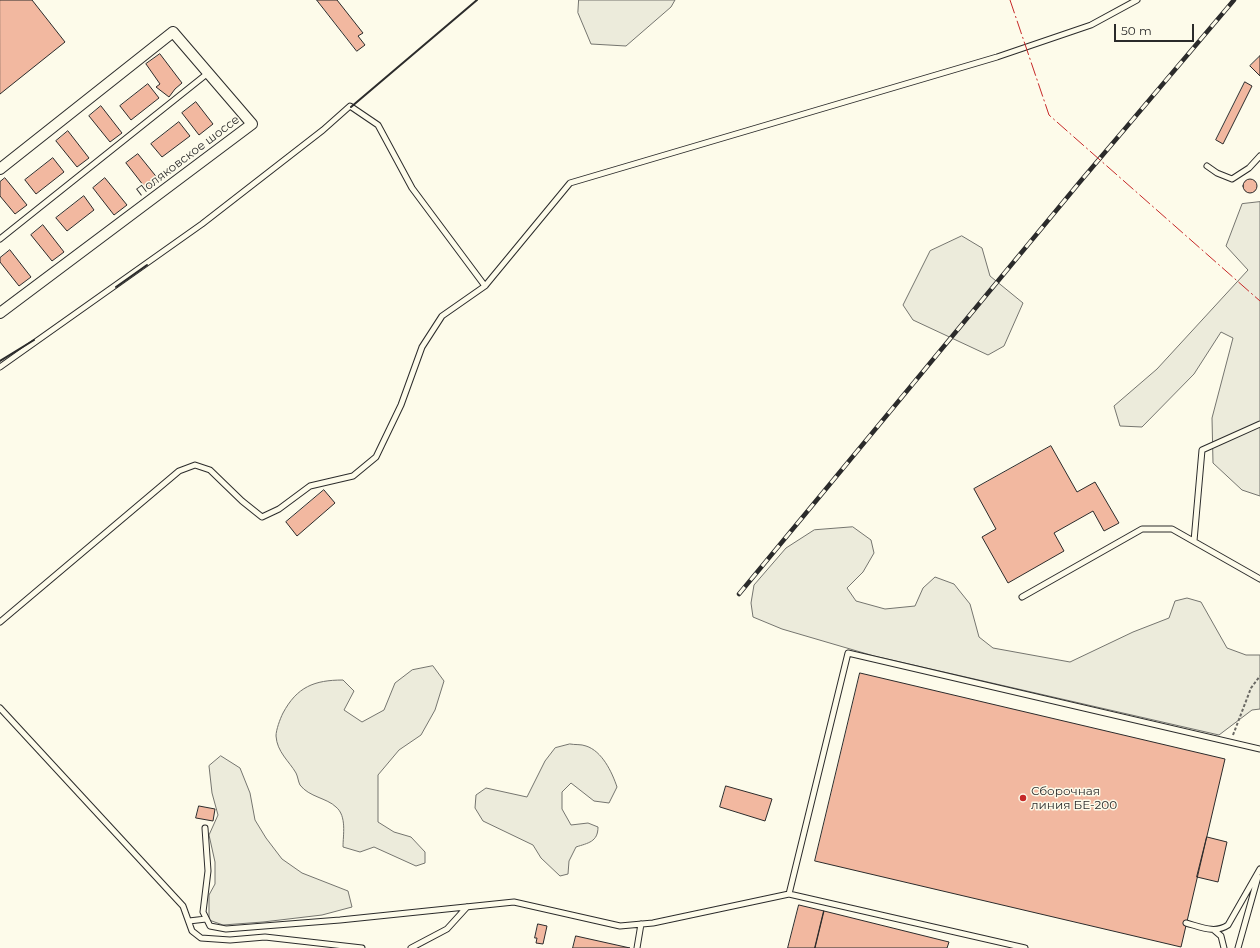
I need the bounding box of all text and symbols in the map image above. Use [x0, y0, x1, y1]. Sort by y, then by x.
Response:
scale bar [1116, 16, 1196, 42]
text: 50 m [1121, 23, 1152, 38]
street label: Поляковское шоссе [134, 113, 242, 199]
place label: Сборочная линия БЕ-200 [1031, 784, 1117, 812]
marker: Сборочная линия БЕ-200 [1018, 793, 1028, 803]

